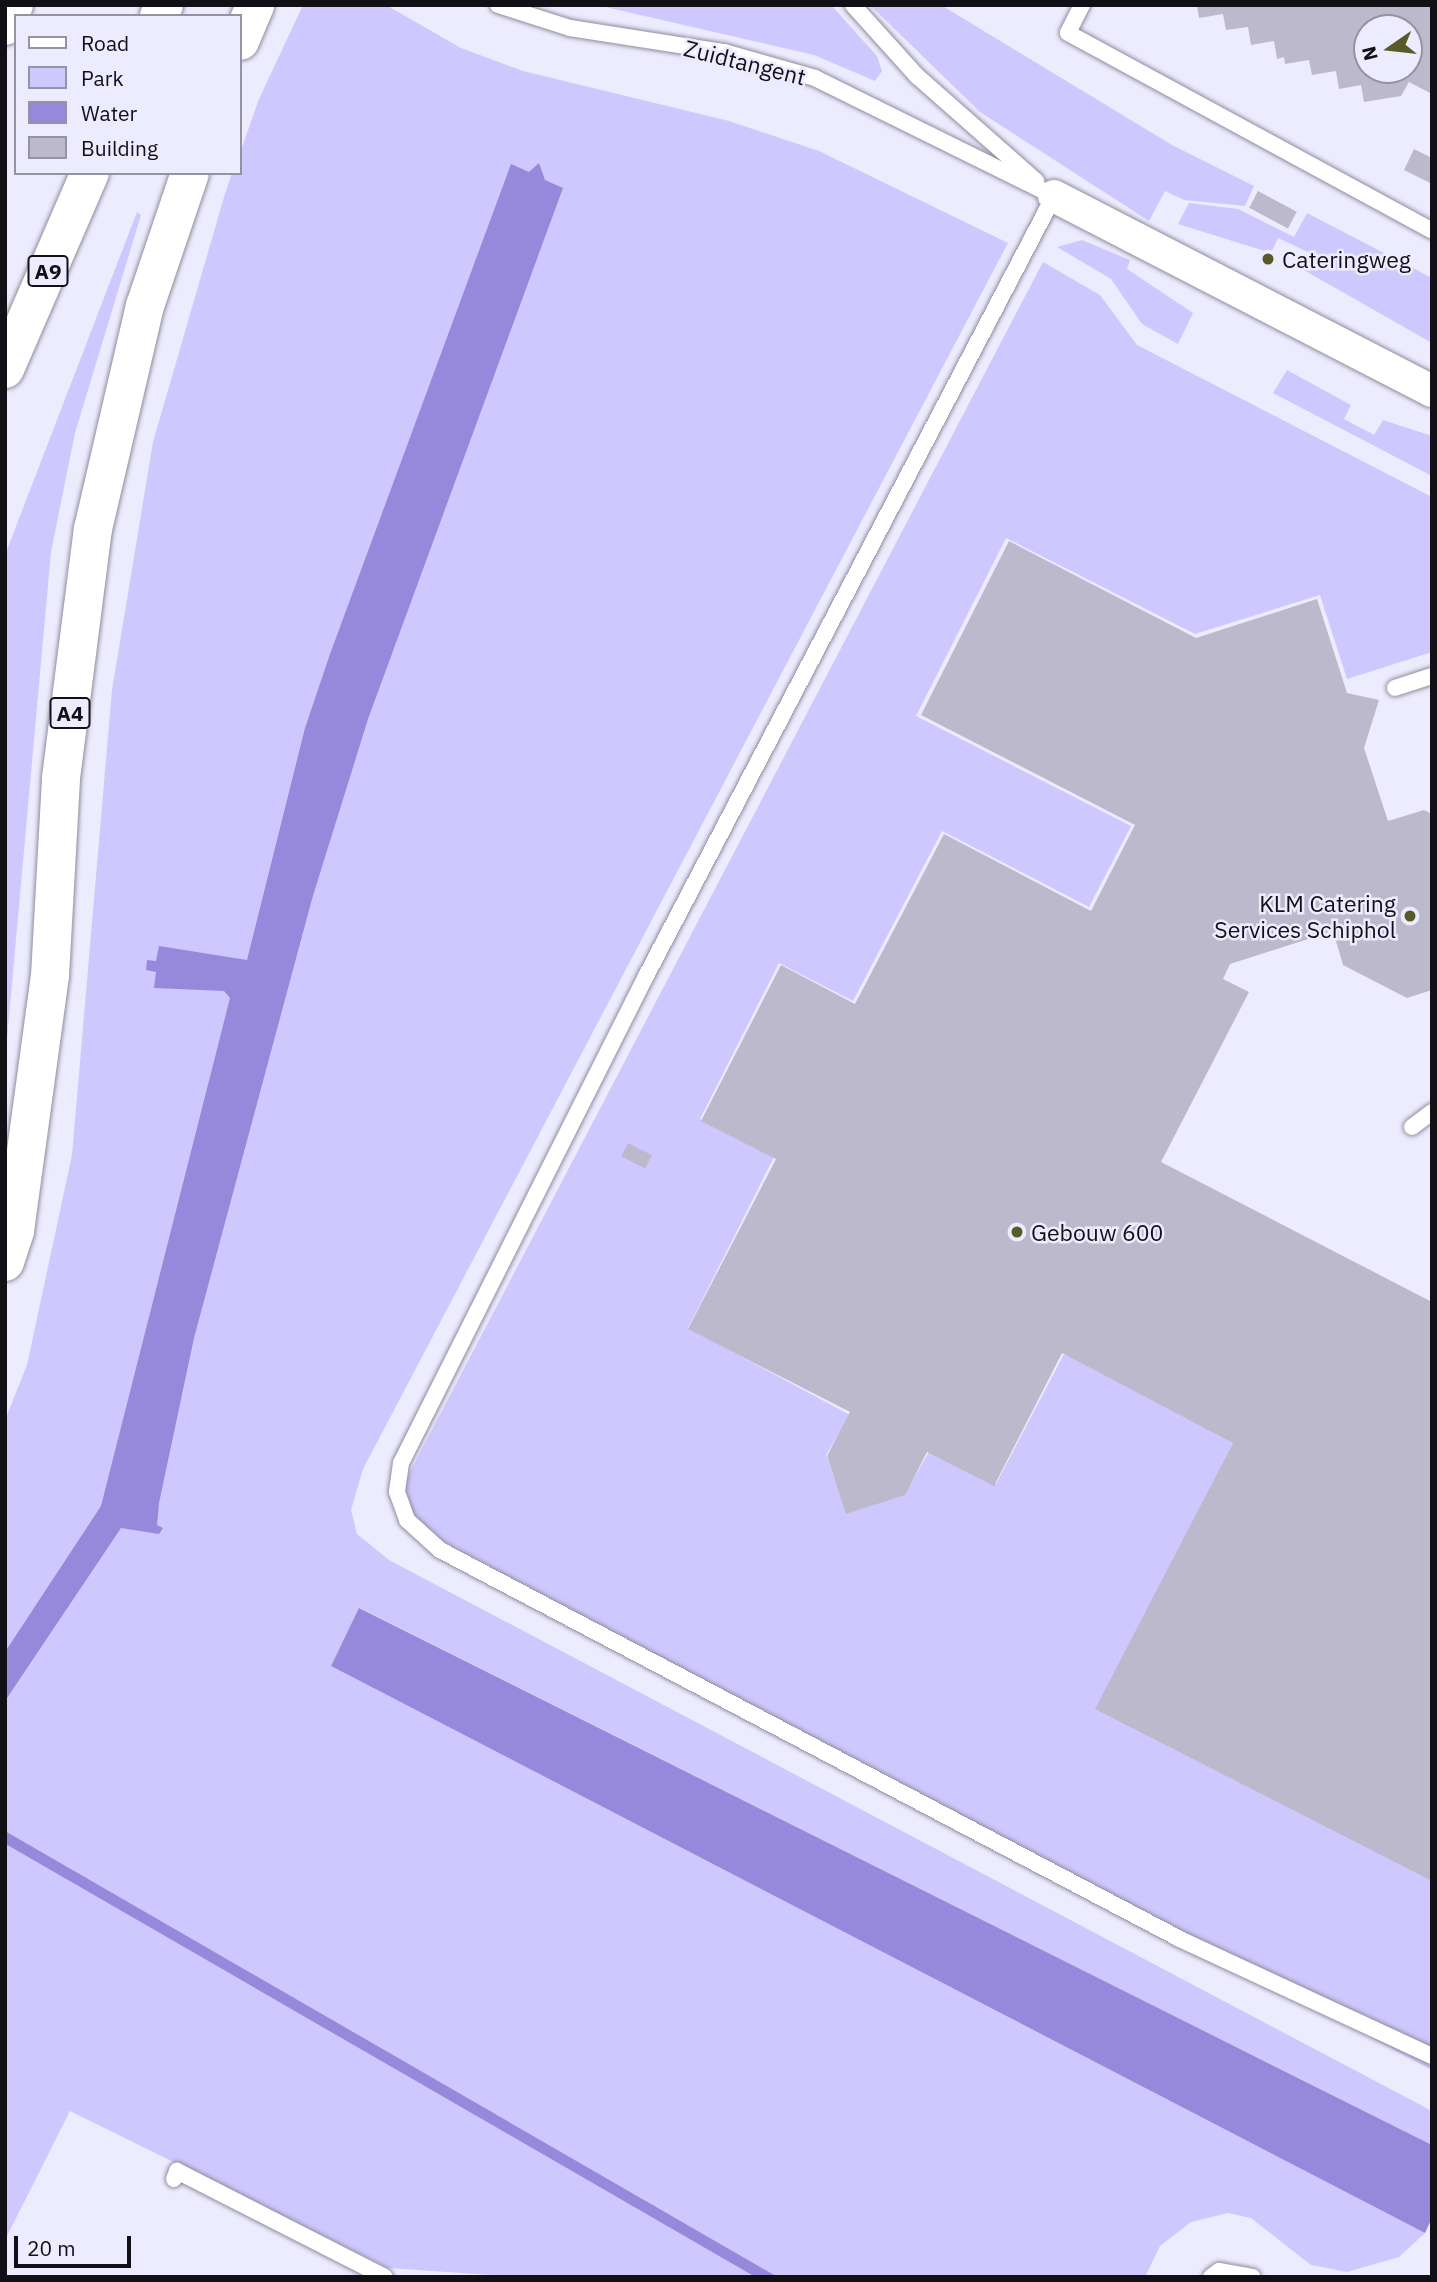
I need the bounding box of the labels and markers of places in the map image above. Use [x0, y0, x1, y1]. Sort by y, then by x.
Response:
place label: Cateringweg [1282, 245, 1411, 273]
marker: Cateringweg [1260, 251, 1276, 267]
place label: KLM Catering Services Schiphol [1214, 889, 1396, 943]
marker: KLM Catering Services Schiphol [1402, 908, 1418, 924]
place label: Gebouw 600 [1031, 1218, 1163, 1246]
marker: Gebouw 600 [1009, 1224, 1025, 1240]

